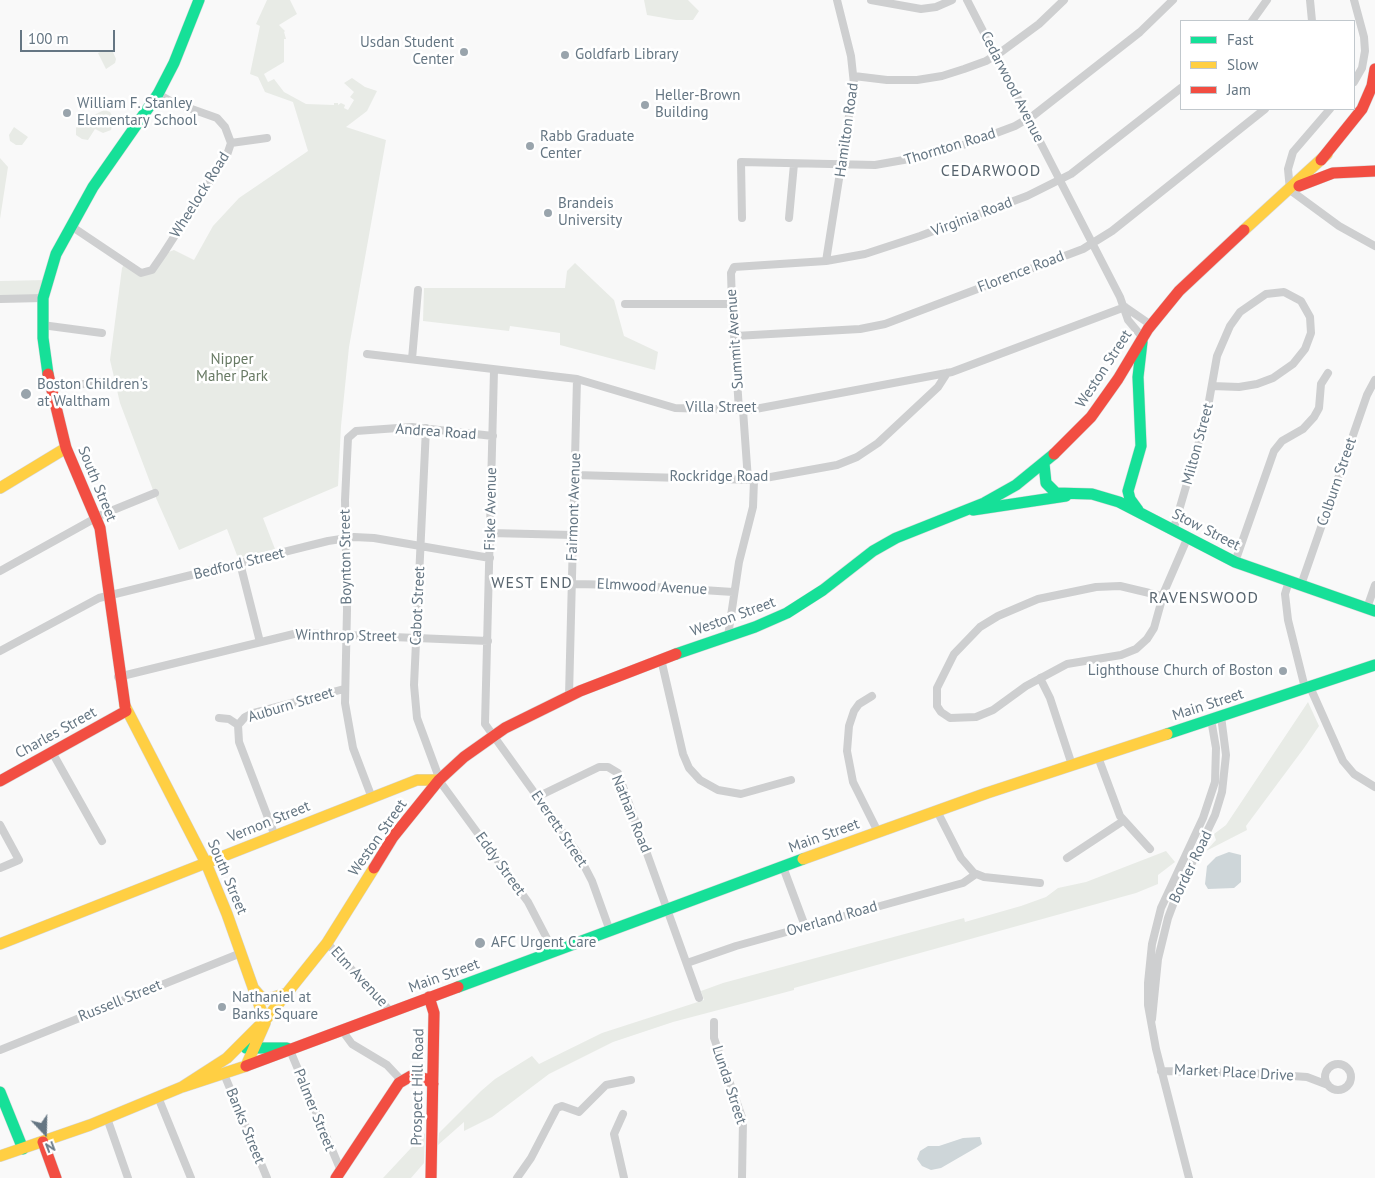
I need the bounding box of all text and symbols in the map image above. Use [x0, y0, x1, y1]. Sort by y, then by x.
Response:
scale bar [22, 20, 118, 52]
legend [1180, 20, 1355, 110]
text: 100 m [28, 29, 69, 48]
street label: Cedarwood Avenue [976, 29, 1048, 145]
text: Fast [1227, 30, 1254, 49]
place label: Usdan Student Center [360, 34, 454, 69]
marker: Usdan Student Center [458, 46, 470, 58]
place label: Goldfarb Library [575, 46, 679, 64]
marker: Goldfarb Library [559, 49, 571, 61]
text: Slow [1227, 55, 1258, 74]
text: Jam [1227, 80, 1251, 99]
street label: Hamilton Road [831, 82, 863, 178]
place label: Heller-Brown Building [655, 87, 741, 122]
place label: William F. Stanley Elementary School [77, 95, 197, 130]
marker: Heller-Brown Building [639, 99, 651, 111]
marker: William F. Stanley Elementary School [61, 107, 73, 119]
street label: Thornton Road [902, 125, 998, 169]
place label: Rabb Graduate Center [540, 128, 634, 163]
marker: Rabb Graduate Center [524, 140, 536, 152]
street label: Wheelock Road [166, 149, 234, 241]
district label: CEDARWOOD [940, 161, 1042, 181]
street label: Virginia Road [929, 193, 1015, 241]
place label: Brandeis University [558, 195, 622, 230]
marker: Brandeis University [542, 207, 554, 219]
street label: Florence Road [975, 247, 1067, 297]
street label: Summit Avenue [723, 288, 747, 390]
street label: Weston Street [1072, 327, 1136, 411]
park label: Nipper Maher Park [196, 351, 268, 386]
place label: Boston Children's at Waltham [37, 376, 148, 411]
marker: Boston Children's at Waltham [19, 387, 33, 401]
street label: Villa Street [685, 399, 757, 417]
street label: Milton Street [1178, 401, 1218, 487]
street label: Andrea Road [395, 420, 477, 444]
street label: Colburn Street [1313, 435, 1361, 529]
street label: South Street [74, 444, 120, 524]
street label: Fairmont Avenue [563, 452, 585, 562]
street label: Fiske Avenue [481, 467, 501, 551]
street label: Rockridge Road [670, 468, 768, 486]
street label: Stow Street [1169, 505, 1243, 555]
street label: Boynton Street [336, 509, 356, 605]
street label: Bedford Street [192, 544, 286, 584]
street label: Cabot Street [407, 566, 429, 646]
district label: WEST END [490, 573, 574, 593]
street label: Elmwood Avenue [596, 575, 708, 599]
district label: RAVENSWOOD [1148, 588, 1260, 608]
street label: Weston Street [688, 593, 778, 641]
street label: Winthrop Street [295, 626, 397, 646]
place label: Lighthouse Church of Boston [1088, 662, 1273, 680]
marker: Lighthouse Church of Boston [1277, 665, 1289, 677]
street label: Auburn Street [246, 683, 336, 727]
street label: Main Street [1170, 685, 1246, 725]
street label: Charles Street [12, 703, 100, 763]
street label: Nathan Road [607, 773, 655, 855]
street label: Everett Street [527, 788, 591, 870]
street label: Weston Street [345, 796, 411, 880]
street label: Vernon Street [225, 797, 313, 847]
street label: Main Street [786, 815, 862, 857]
street label: Border Road [1166, 828, 1216, 906]
street label: Eddy Street [471, 829, 529, 899]
street label: South Street [203, 837, 251, 917]
street label: Overland Road [785, 897, 879, 941]
place label: AFC Urgent Care [491, 934, 596, 952]
marker: AFC Urgent Care [473, 936, 487, 950]
street label: Elm Avenue [327, 943, 391, 1011]
street label: Main Street [406, 955, 482, 997]
street label: Russell Street [76, 976, 164, 1026]
place label: Nathaniel at Banks Square [232, 989, 318, 1024]
marker: Nathaniel at Banks Square [216, 1001, 228, 1013]
street label: Prospect Hill Road [408, 1028, 428, 1146]
street label: Lunda Street [708, 1043, 750, 1127]
street label: Market Place Drive [1174, 1061, 1294, 1085]
street label: Palmer Street [289, 1066, 339, 1154]
street label: Banks Street [222, 1085, 268, 1167]
north arrow [20, 1108, 70, 1158]
text: N [43, 1137, 58, 1157]

